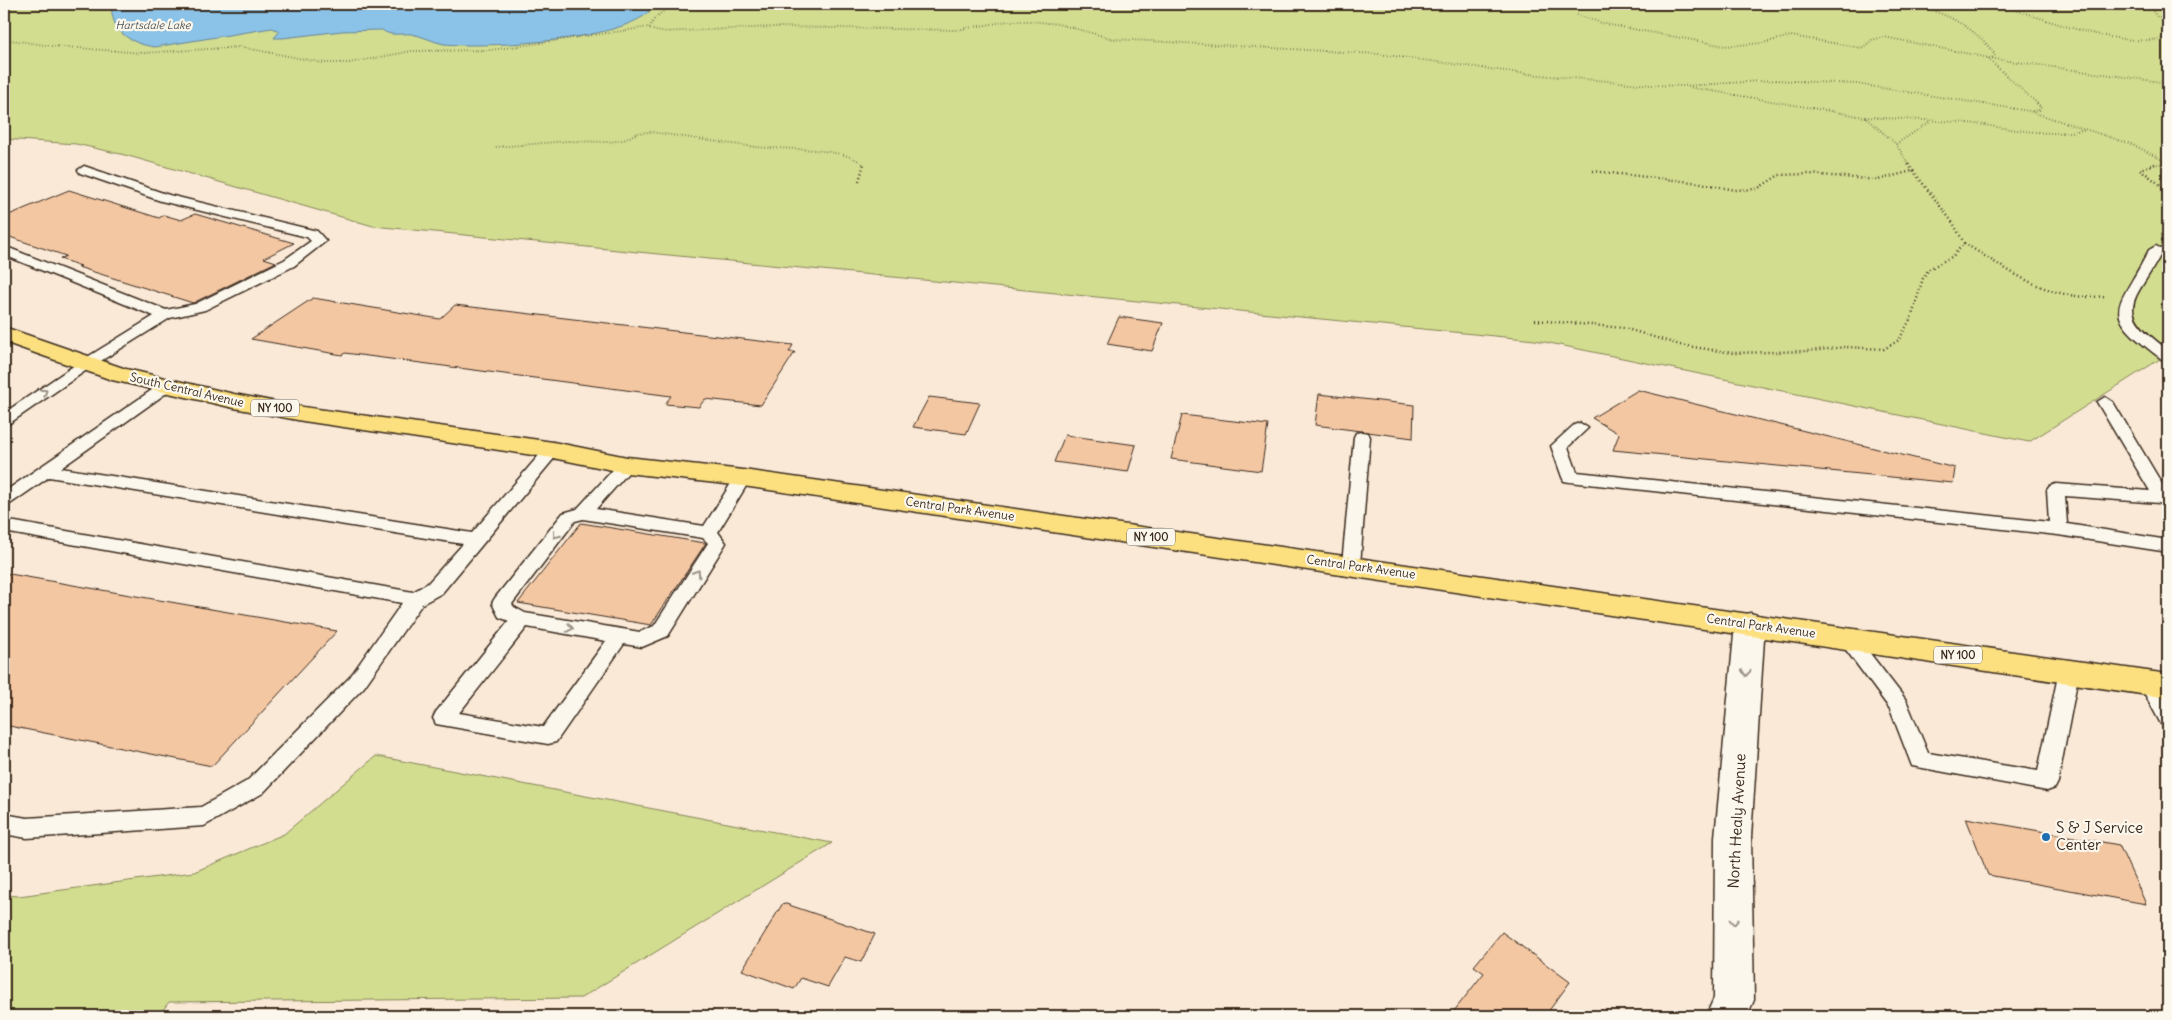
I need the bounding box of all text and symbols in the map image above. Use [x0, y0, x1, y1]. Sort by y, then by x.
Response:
water label: Hartsdale Lake [116, 18, 191, 32]
street label: South Central Avenue [129, 369, 246, 410]
one-way arrow [38, 389, 48, 398]
road number: NY 100 [251, 399, 299, 416]
street label: Central Park Avenue [905, 493, 1016, 524]
road number: NY 100 [1127, 528, 1175, 546]
one-way arrow [553, 529, 562, 538]
street label: Central Park Avenue [1306, 551, 1417, 582]
one-way arrow [691, 570, 701, 579]
street label: Central Park Avenue [1706, 610, 1817, 641]
one-way arrow [565, 622, 574, 633]
road number: NY 100 [1934, 646, 1982, 664]
one-way arrow [1741, 669, 1752, 677]
street label: North Healy Avenue [1723, 753, 1750, 889]
place label: S & J Service Center [2056, 818, 2143, 854]
marker: S & J Service Center [2040, 831, 2052, 843]
one-way arrow [1728, 918, 1739, 926]

